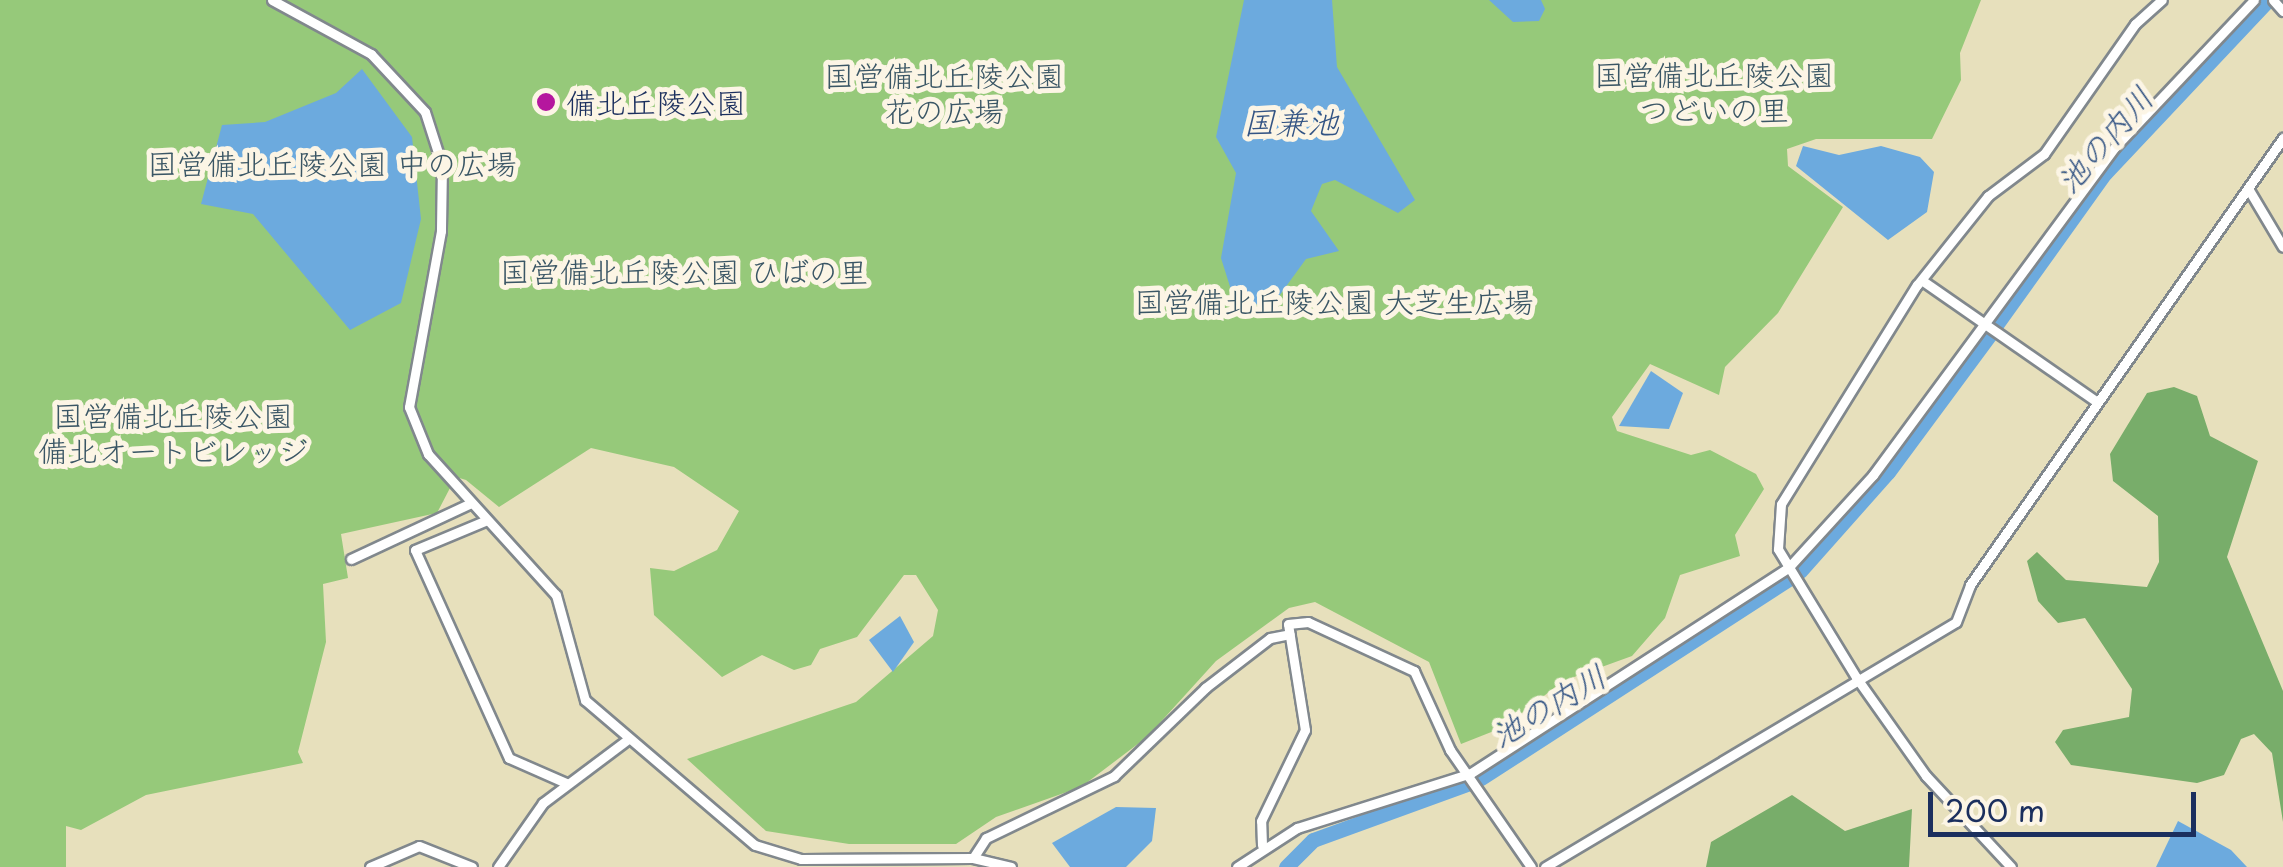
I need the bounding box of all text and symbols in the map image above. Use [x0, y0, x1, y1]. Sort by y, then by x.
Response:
park label: 国営備北丘陵公園 つどいの里 [1594, 56, 1834, 126]
park label: 国営備北丘陵公園 花の広場 [824, 57, 1064, 128]
water label: 池の内川 [2048, 78, 2160, 200]
place label: 備北丘陵公園 [566, 84, 746, 120]
marker: 備北丘陵公園 [535, 91, 557, 113]
water label: 国兼池 [1243, 102, 1339, 140]
park label: 国営備北丘陵公園 中の広場 [147, 145, 517, 181]
park label: 国営備北丘陵公園 ひばの里 [499, 253, 869, 289]
park label: 国営備北丘陵公園 大芝生広場 [1134, 283, 1534, 319]
park label: 国営備北丘陵公園 備北オートビレッジ [38, 397, 308, 468]
water label: 池の内川 [1483, 656, 1613, 754]
scale bar [1933, 772, 2200, 834]
text: 200 m [1945, 787, 2045, 832]

